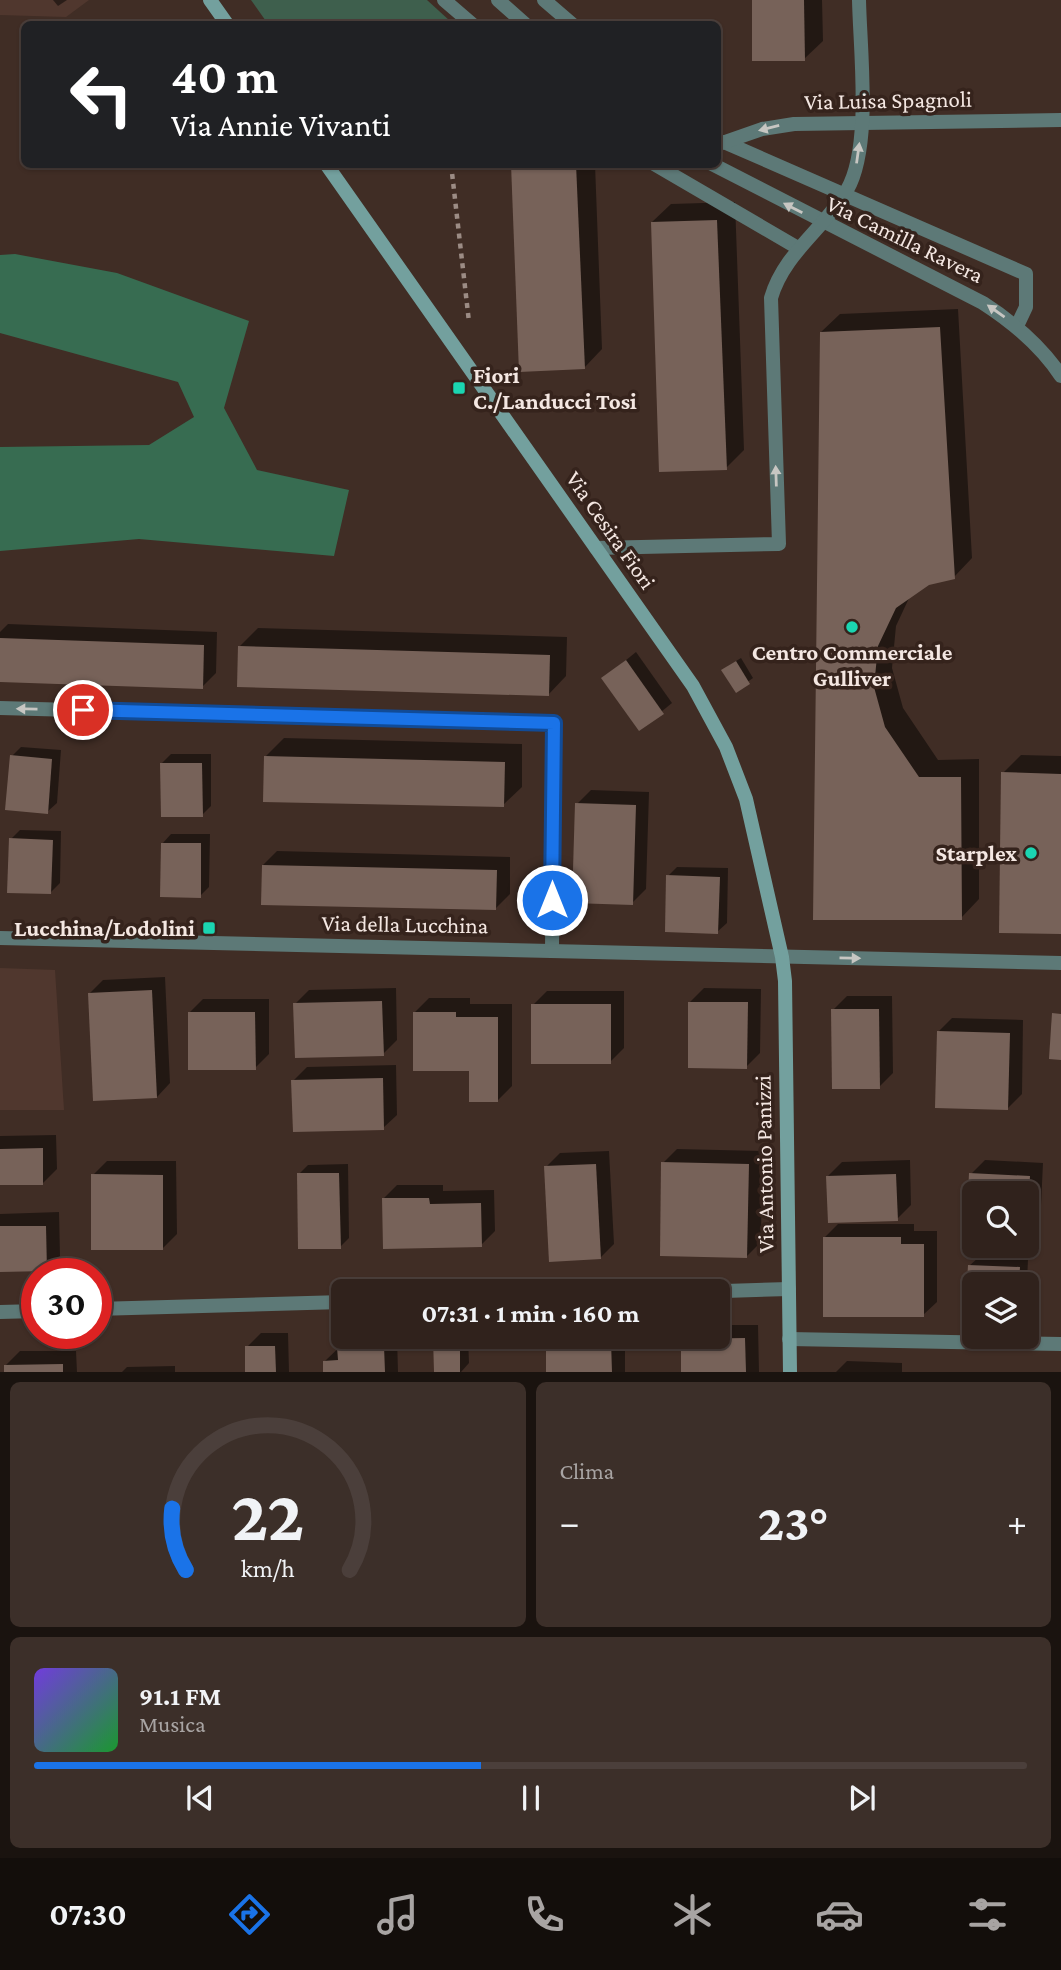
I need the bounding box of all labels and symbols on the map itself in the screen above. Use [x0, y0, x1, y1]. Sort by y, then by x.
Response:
street label: Via Luisa Spagnoli [804, 86, 972, 114]
one-way arrow [758, 123, 780, 134]
one-way arrow [853, 142, 864, 164]
street label: Via Camilla Ravera [822, 190, 988, 288]
one-way arrow [783, 203, 803, 214]
one-way arrow [987, 304, 1005, 318]
place label: Fiori C./Landucci Tosi [473, 362, 637, 414]
marker: Fiori C./Landucci Tosi [451, 380, 467, 396]
one-way arrow [770, 465, 781, 487]
street label: Via Cesira Fiori [561, 466, 661, 594]
marker: Centro Commerciale Gulliver [844, 619, 860, 635]
place label: Centro Commerciale Gulliver [752, 639, 953, 691]
pin [53, 680, 113, 740]
one-way arrow [16, 703, 38, 715]
place label: Starplex [936, 840, 1017, 866]
marker: Starplex [1023, 845, 1039, 861]
position arrow [515, 863, 589, 937]
street label: Via della Lucchina [321, 910, 489, 938]
place label: Lucchina/Lodolini [14, 915, 195, 941]
marker: Lucchina/Lodolini [201, 920, 217, 936]
one-way arrow [840, 952, 862, 963]
street label: Via Antonio Panizzi [749, 1075, 779, 1253]
speed limit sign: 30 [21, 1258, 112, 1349]

